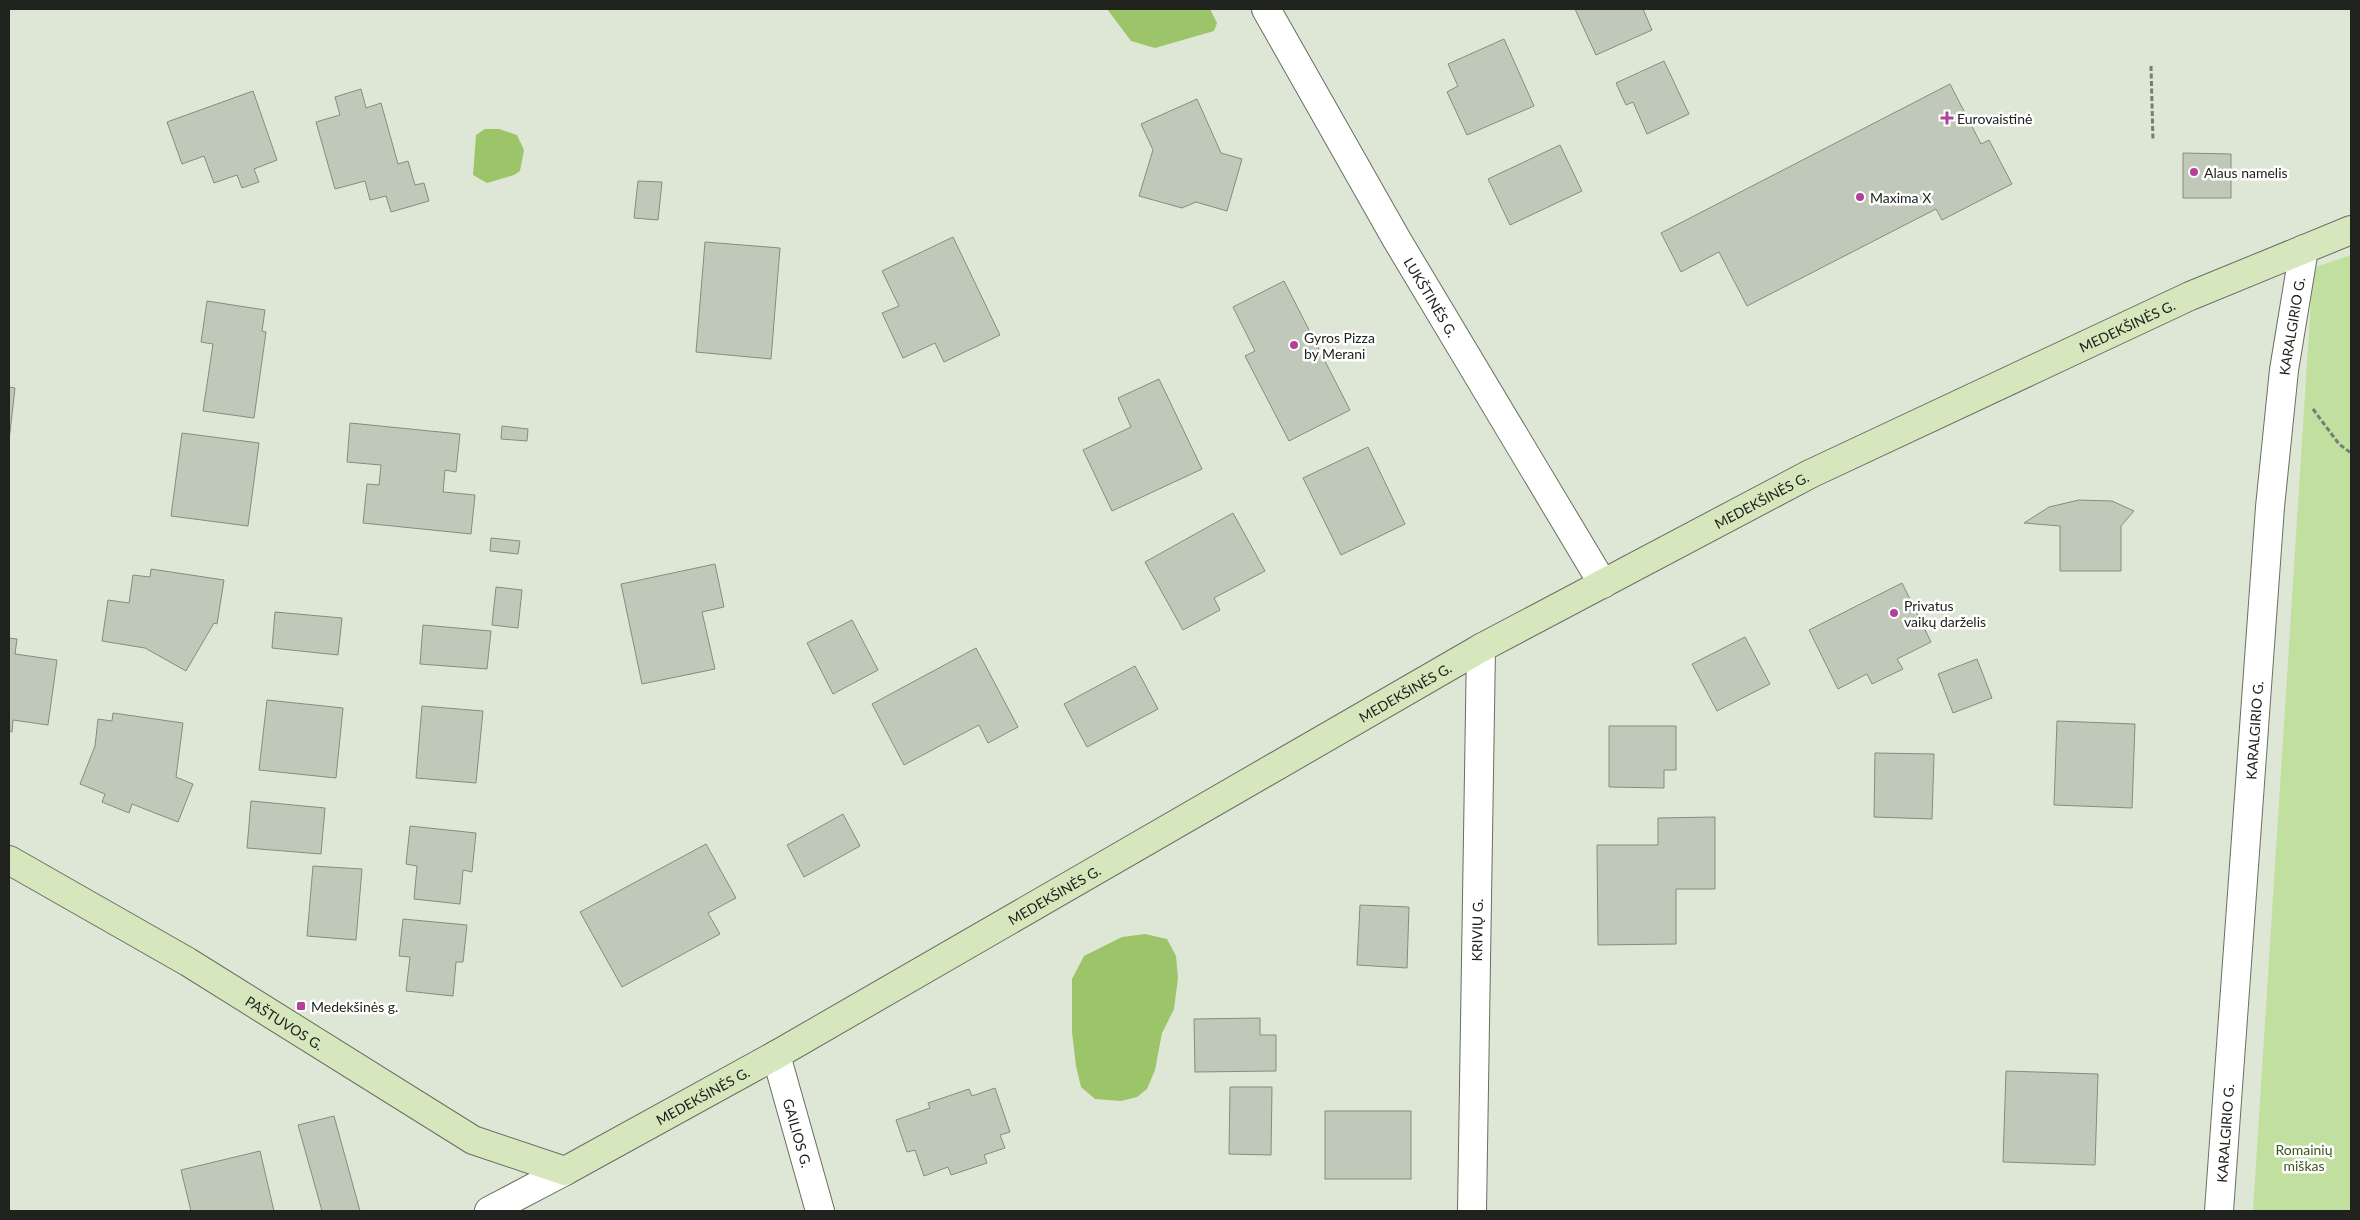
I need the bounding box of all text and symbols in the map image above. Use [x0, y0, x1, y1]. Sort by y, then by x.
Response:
place label: Eurovaistinė [1957, 110, 2032, 127]
marker: Eurovaistinė [1941, 112, 1953, 124]
place label: Alaus namelis [2204, 164, 2288, 181]
marker: Alaus namelis [2188, 166, 2200, 178]
place label: Maxima X [1870, 189, 1931, 206]
marker: Maxima X [1854, 191, 1866, 203]
street label: LUKŠTINĖS G. [1401, 254, 1461, 340]
street label: KARALGIRIO G. [2275, 276, 2308, 376]
street label: MEDEKŠINĖS G. [2076, 296, 2178, 355]
place label: Gyros Pizza by Merani [1304, 329, 1375, 362]
marker: Gyros Pizza by Merani [1288, 339, 1300, 351]
street label: MEDEKŠINĖS G. [1711, 468, 1811, 532]
place label: Privatus vaikų darželis [1904, 597, 1986, 630]
marker: Privatus vaikų darželis [1888, 607, 1900, 619]
street label: MEDEKŠINĖS G. [1355, 659, 1454, 725]
street label: KARALGIRIO G. [2242, 680, 2266, 780]
street label: MEDEKŠINĖS G. [1005, 861, 1103, 928]
street label: KRIVIŲ G. [1467, 898, 1485, 962]
street label: PAŠTUVOS G. [243, 992, 327, 1053]
place label: Medekšinės g. [311, 998, 398, 1015]
marker: Medekšinės g. [295, 1000, 307, 1012]
street label: MEDEKŠINĖS G. [653, 1063, 752, 1128]
street label: KARALGIRIO G. [2213, 1083, 2237, 1183]
street label: GAILIOS G. [780, 1097, 816, 1169]
park label: Romainių miškas [2275, 1141, 2333, 1174]

